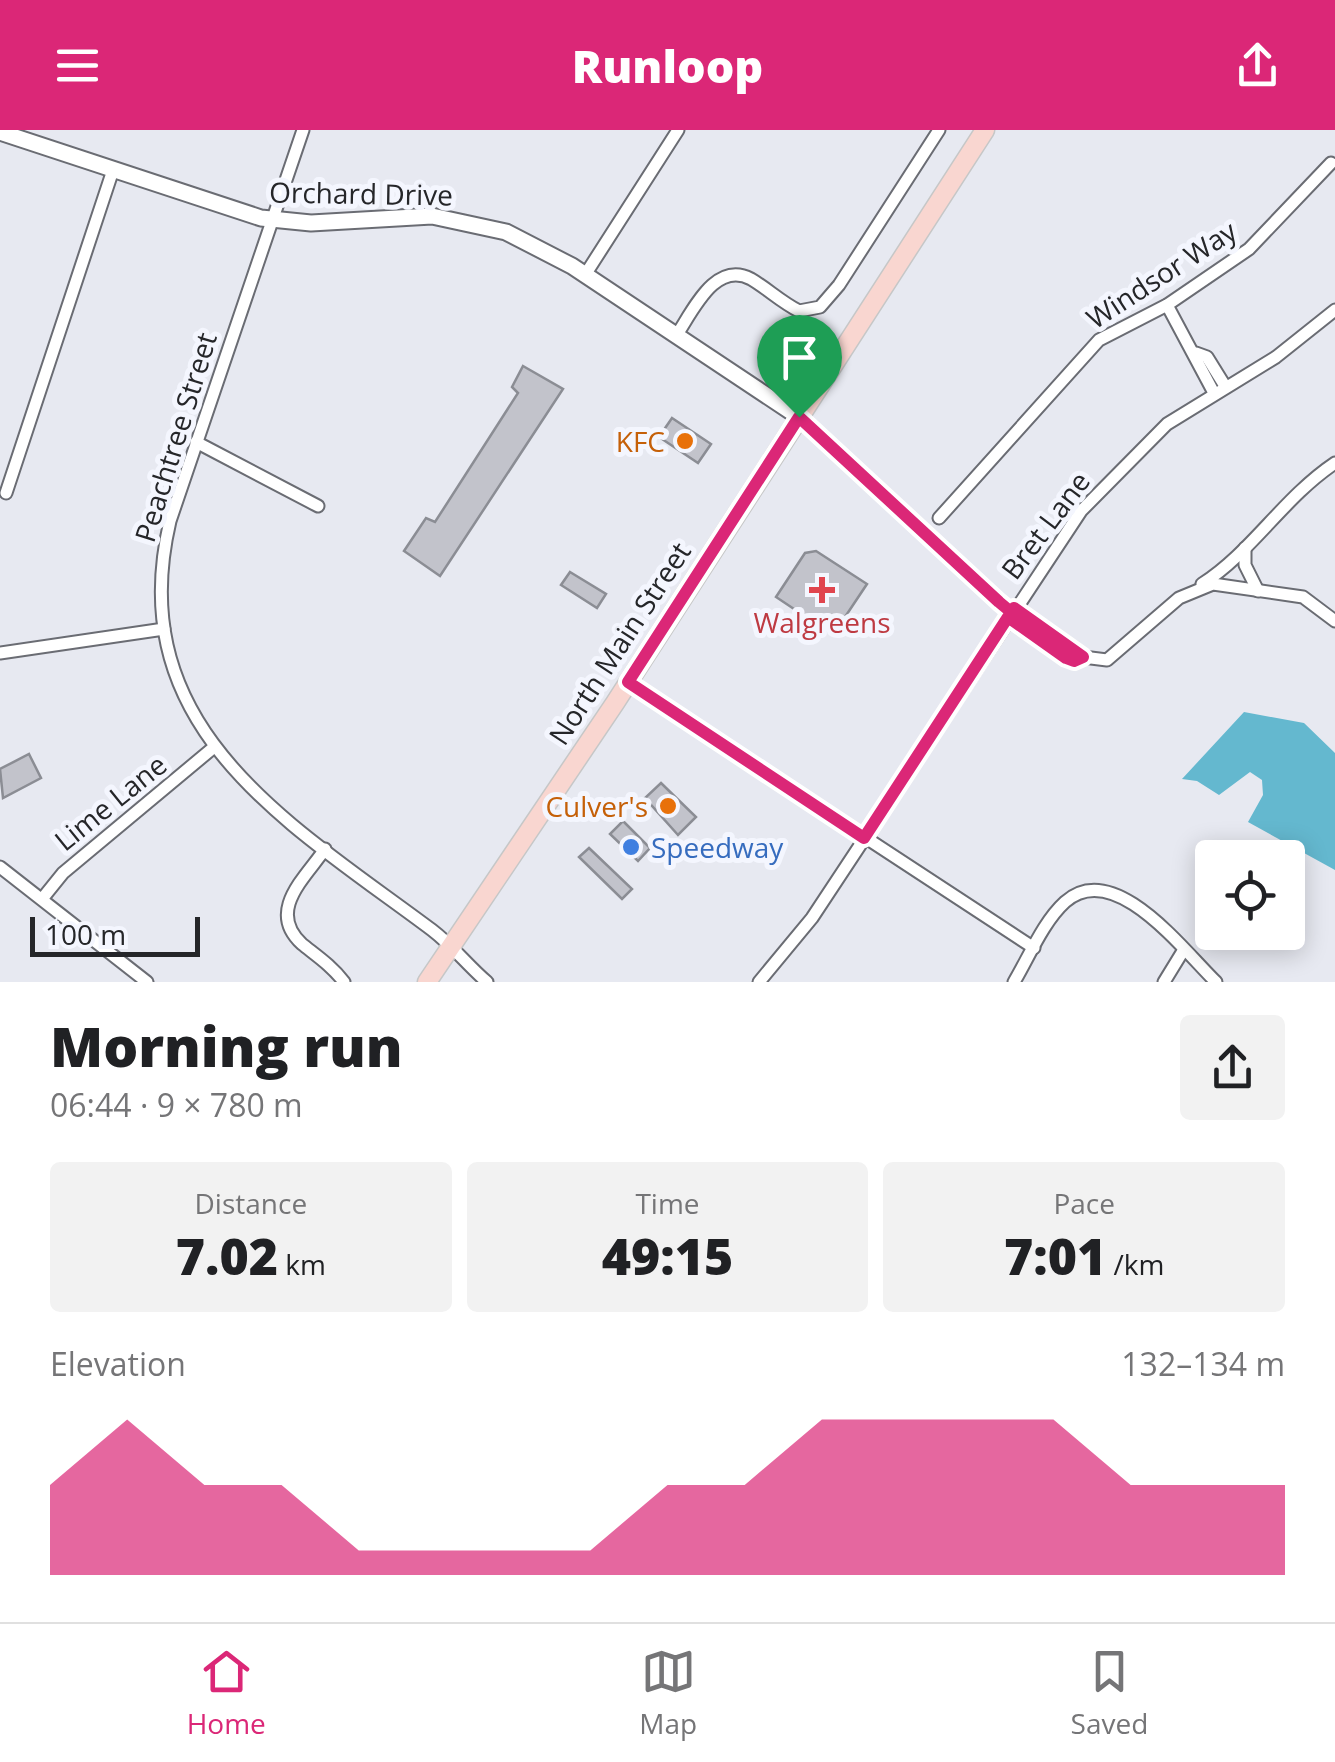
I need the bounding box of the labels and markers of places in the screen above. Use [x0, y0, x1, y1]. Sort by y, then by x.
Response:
pin [757, 315, 842, 418]
place label: KFC [616, 422, 665, 460]
marker: KFC [674, 430, 696, 452]
marker: Walgreens [811, 579, 833, 601]
place label: Walgreens [753, 603, 891, 641]
place label: Culver's [545, 787, 648, 825]
marker: Culver's [657, 795, 679, 817]
place label: Speedway [651, 828, 784, 866]
marker: Speedway [620, 836, 642, 858]

